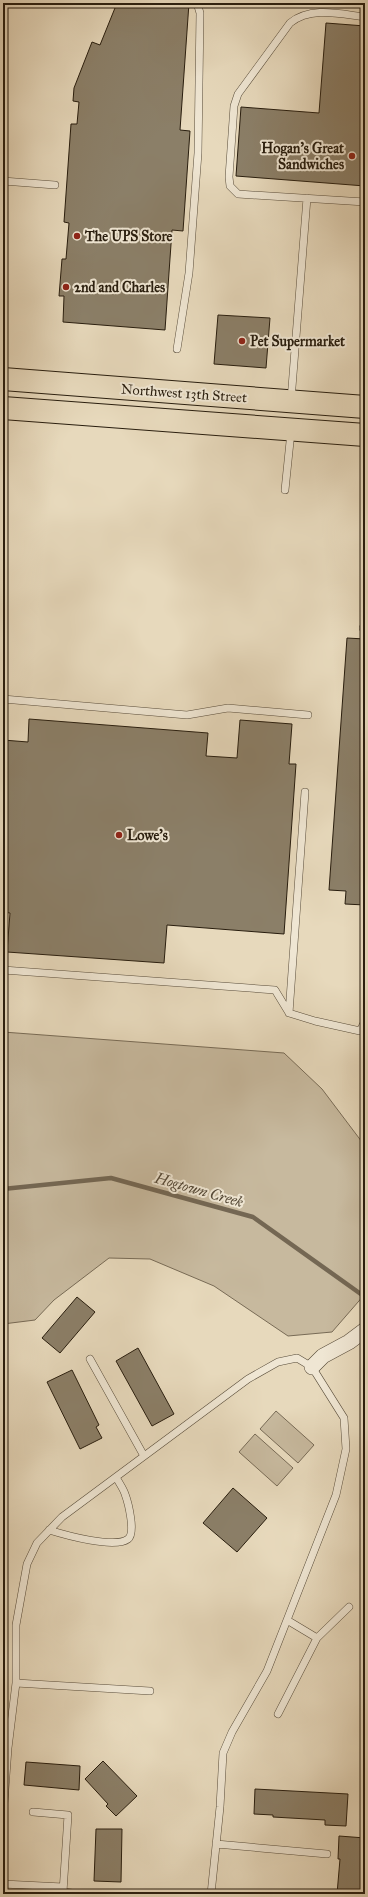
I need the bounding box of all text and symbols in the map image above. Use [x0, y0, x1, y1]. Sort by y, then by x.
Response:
place label: Hogan's Great Sandwiches [261, 140, 344, 173]
marker: Hogan's Great Sandwiches [347, 151, 357, 161]
place label: The UPS Store [84, 228, 173, 245]
marker: The UPS Store [72, 231, 82, 241]
place label: 2nd and Charles [74, 279, 165, 296]
marker: 2nd and Charles [61, 282, 71, 292]
place label: Pet Supermarket [250, 333, 345, 351]
marker: Pet Supermarket [237, 336, 247, 346]
street label: Northwest 13th Street [120, 381, 248, 406]
place label: Lowe's [127, 827, 168, 844]
marker: Lowe's [114, 830, 124, 840]
water label: Hogtown Creek [152, 1168, 246, 1211]

